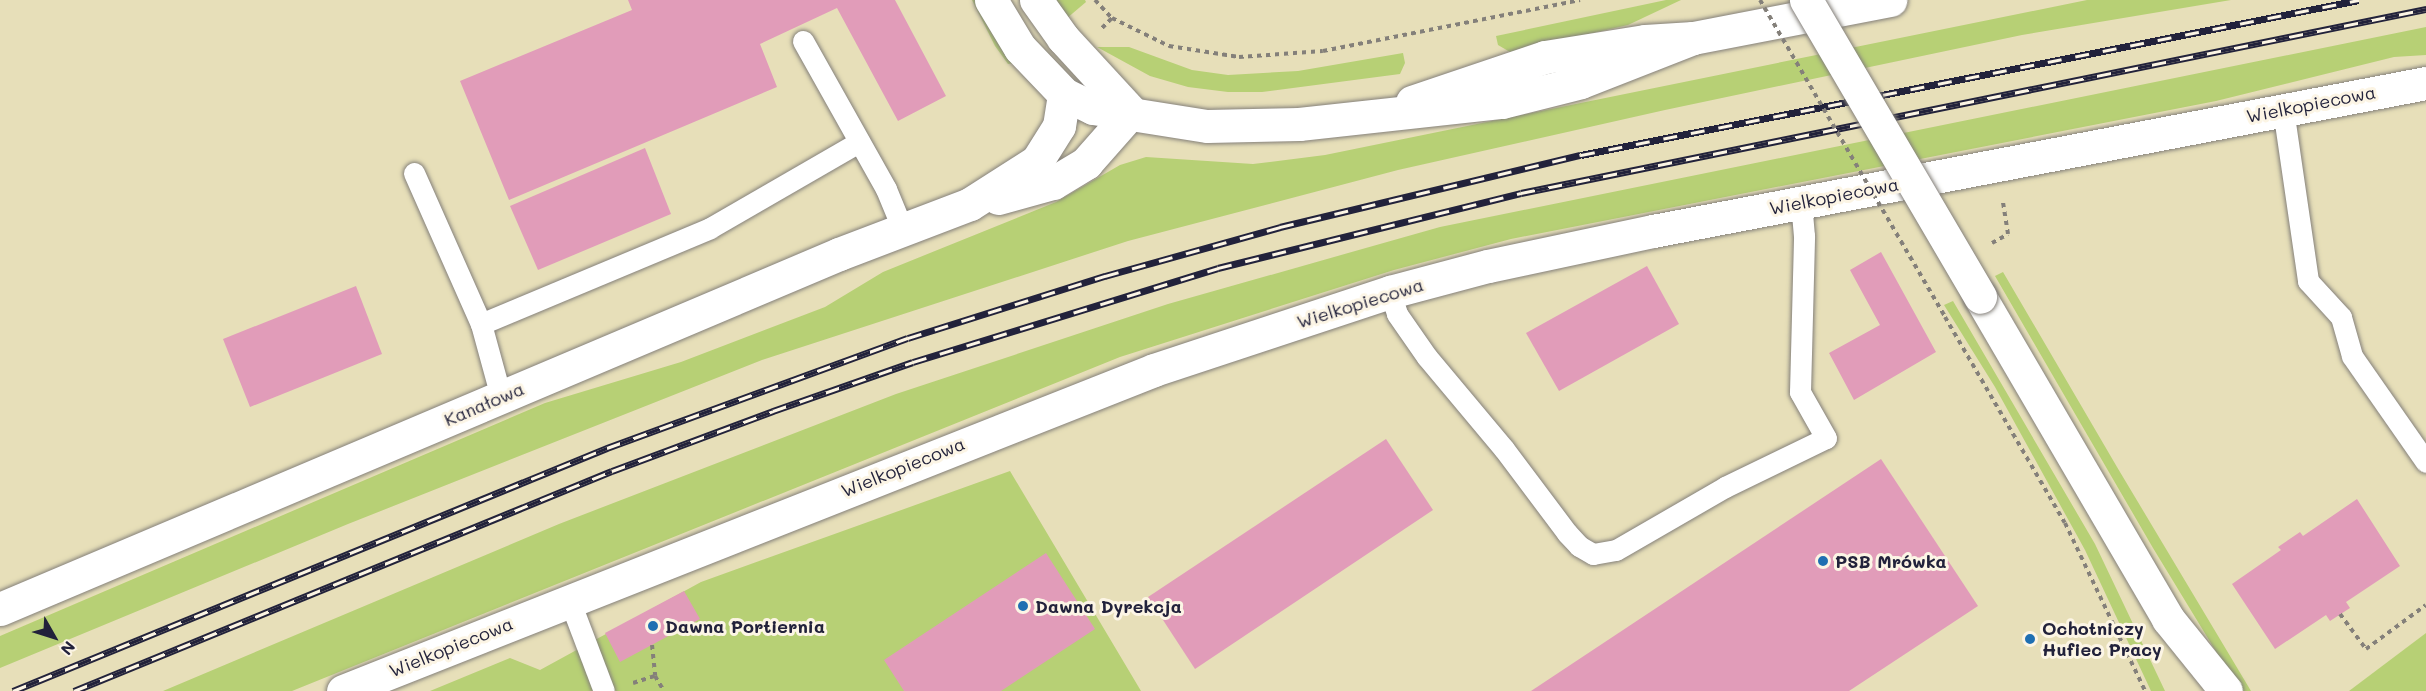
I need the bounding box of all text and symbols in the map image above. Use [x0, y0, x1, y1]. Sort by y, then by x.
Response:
street label: Wielkopiecowa [2244, 81, 2378, 127]
street label: Wielkopiecowa [1767, 173, 1901, 219]
street label: Wielkopiecowa [1294, 273, 1426, 333]
street label: Kanałowa [441, 377, 527, 431]
street label: Wielkopiecowa [838, 432, 968, 502]
place label: PSB Mrówka [1835, 550, 1947, 572]
marker: PSB Mrówka [1816, 554, 1830, 568]
place label: Dawna Dyrekcja [1035, 595, 1182, 617]
marker: Dawna Dyrekcja [1016, 599, 1030, 613]
north arrow [24, 607, 84, 667]
street label: Wielkopiecowa [386, 612, 516, 682]
place label: Dawna Portiernia [665, 615, 825, 637]
place label: Ochotniczy Hufiec Pracy [2042, 618, 2162, 660]
marker: Dawna Portiernia [646, 619, 660, 633]
marker: Ochotniczy Hufiec Pracy [2023, 632, 2037, 646]
text: N [56, 637, 80, 660]

